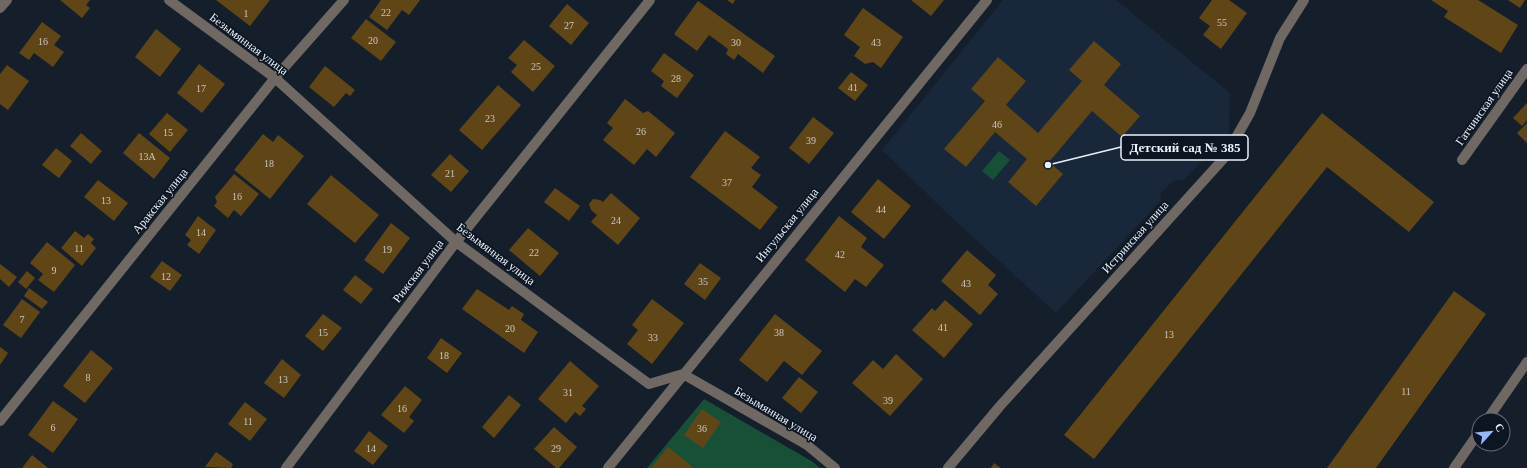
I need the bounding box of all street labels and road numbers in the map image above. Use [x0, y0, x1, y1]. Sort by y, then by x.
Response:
street label: Безымянная улица [207, 10, 292, 78]
street label: Гатчинская улица [1452, 65, 1516, 148]
street label: Аракская улица [129, 165, 191, 236]
street label: Ингульская улица [753, 185, 822, 265]
street label: Истринская улица [1099, 197, 1172, 276]
street label: Безымянная улица [454, 220, 539, 288]
street label: Рижская улица [390, 236, 447, 305]
street label: Безымянная улица [732, 384, 821, 445]

